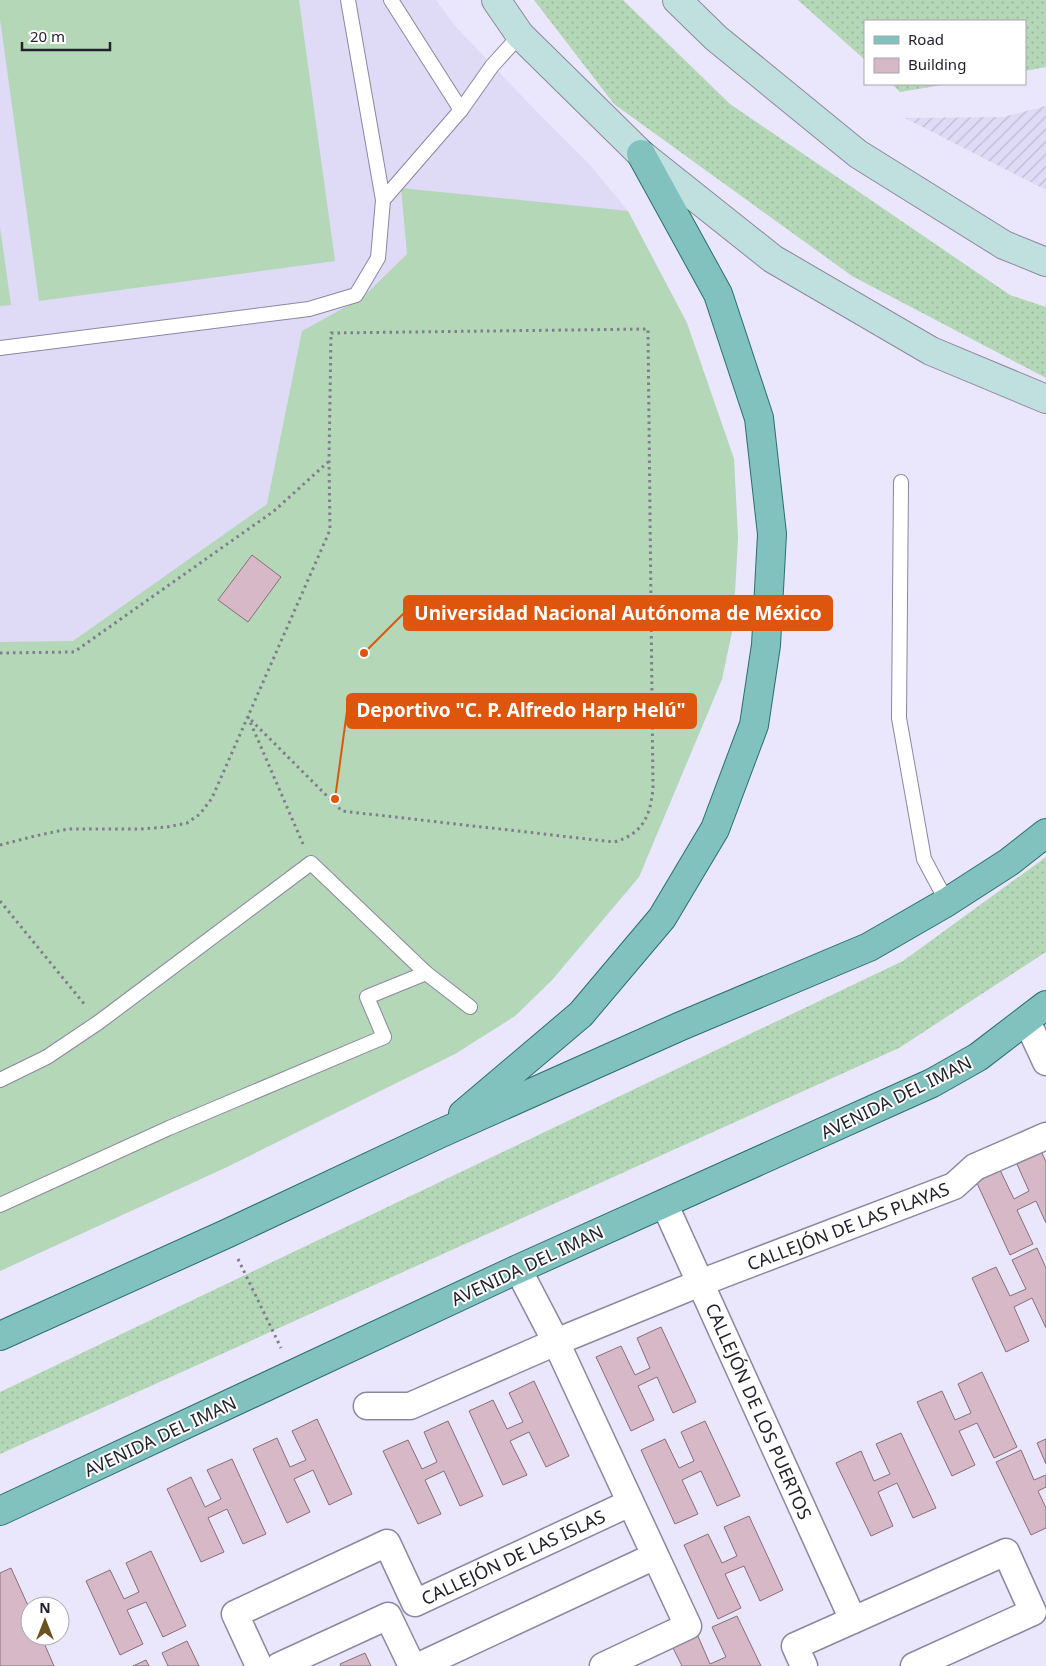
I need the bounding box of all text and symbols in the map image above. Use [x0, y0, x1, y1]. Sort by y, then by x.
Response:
scale bar [22, 20, 110, 52]
legend [864, 20, 1026, 85]
text: 20 m [30, 26, 65, 46]
text: Road [908, 29, 944, 49]
text: Building [908, 54, 966, 74]
callout: Universidad Nacional Autónoma de México [404, 596, 832, 630]
text: Universidad Nacional Autónoma de México [414, 600, 822, 626]
callout: Deportivo "C. P. Alfredo Harp Helú" [347, 694, 696, 728]
text: Deportivo "C. P. Alfredo Harp Helú" [356, 697, 686, 723]
street label: AVENIDA DEL IMAN [816, 1050, 976, 1144]
street label: CALLEJÓN DE LAS PLAYAS [743, 1176, 953, 1276]
street label: AVENIDA DEL IMAN [447, 1219, 607, 1311]
street label: CALLEJÓN DE LOS PUERTOS [700, 1299, 818, 1523]
street label: AVENIDA DEL IMAN [80, 1390, 240, 1482]
street label: CALLEJÓN DE LAS ISLAS [417, 1504, 609, 1610]
north arrow [20, 1596, 70, 1646]
text: N [39, 1598, 51, 1617]

